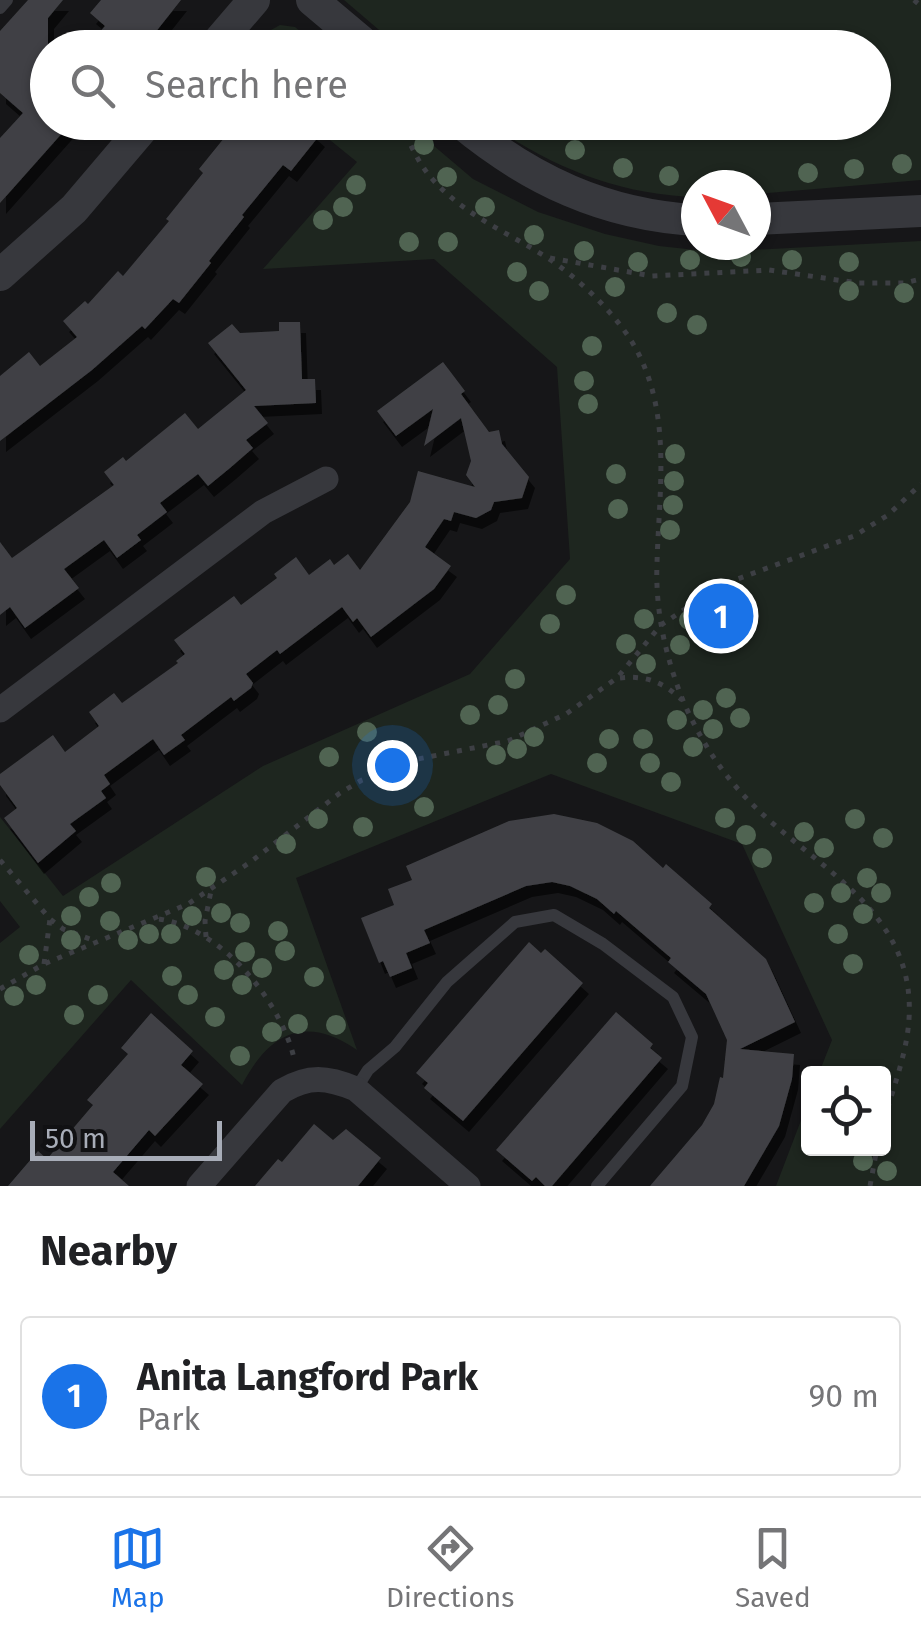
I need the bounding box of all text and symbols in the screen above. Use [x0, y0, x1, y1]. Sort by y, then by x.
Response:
search box [30, 30, 891, 140]
icon: search [65, 58, 120, 113]
text: Search here [145, 62, 348, 108]
north arrow [681, 170, 771, 260]
pin: 1 [688, 578, 754, 654]
your location [367, 740, 418, 791]
map controls [801, 1066, 891, 1156]
button: locate [801, 1066, 891, 1156]
scale bar [30, 1116, 222, 1160]
text: 50 m [45, 1122, 106, 1155]
text: Nearby [40, 1226, 177, 1276]
text: Anita Langford Park [137, 1354, 478, 1400]
text: 1 [67, 1377, 82, 1415]
text: 90 m [808, 1377, 879, 1415]
text: Park [137, 1400, 200, 1438]
tab: Map [110, 1521, 165, 1614]
tab: Directions [386, 1521, 514, 1614]
tab: Saved [735, 1521, 811, 1614]

